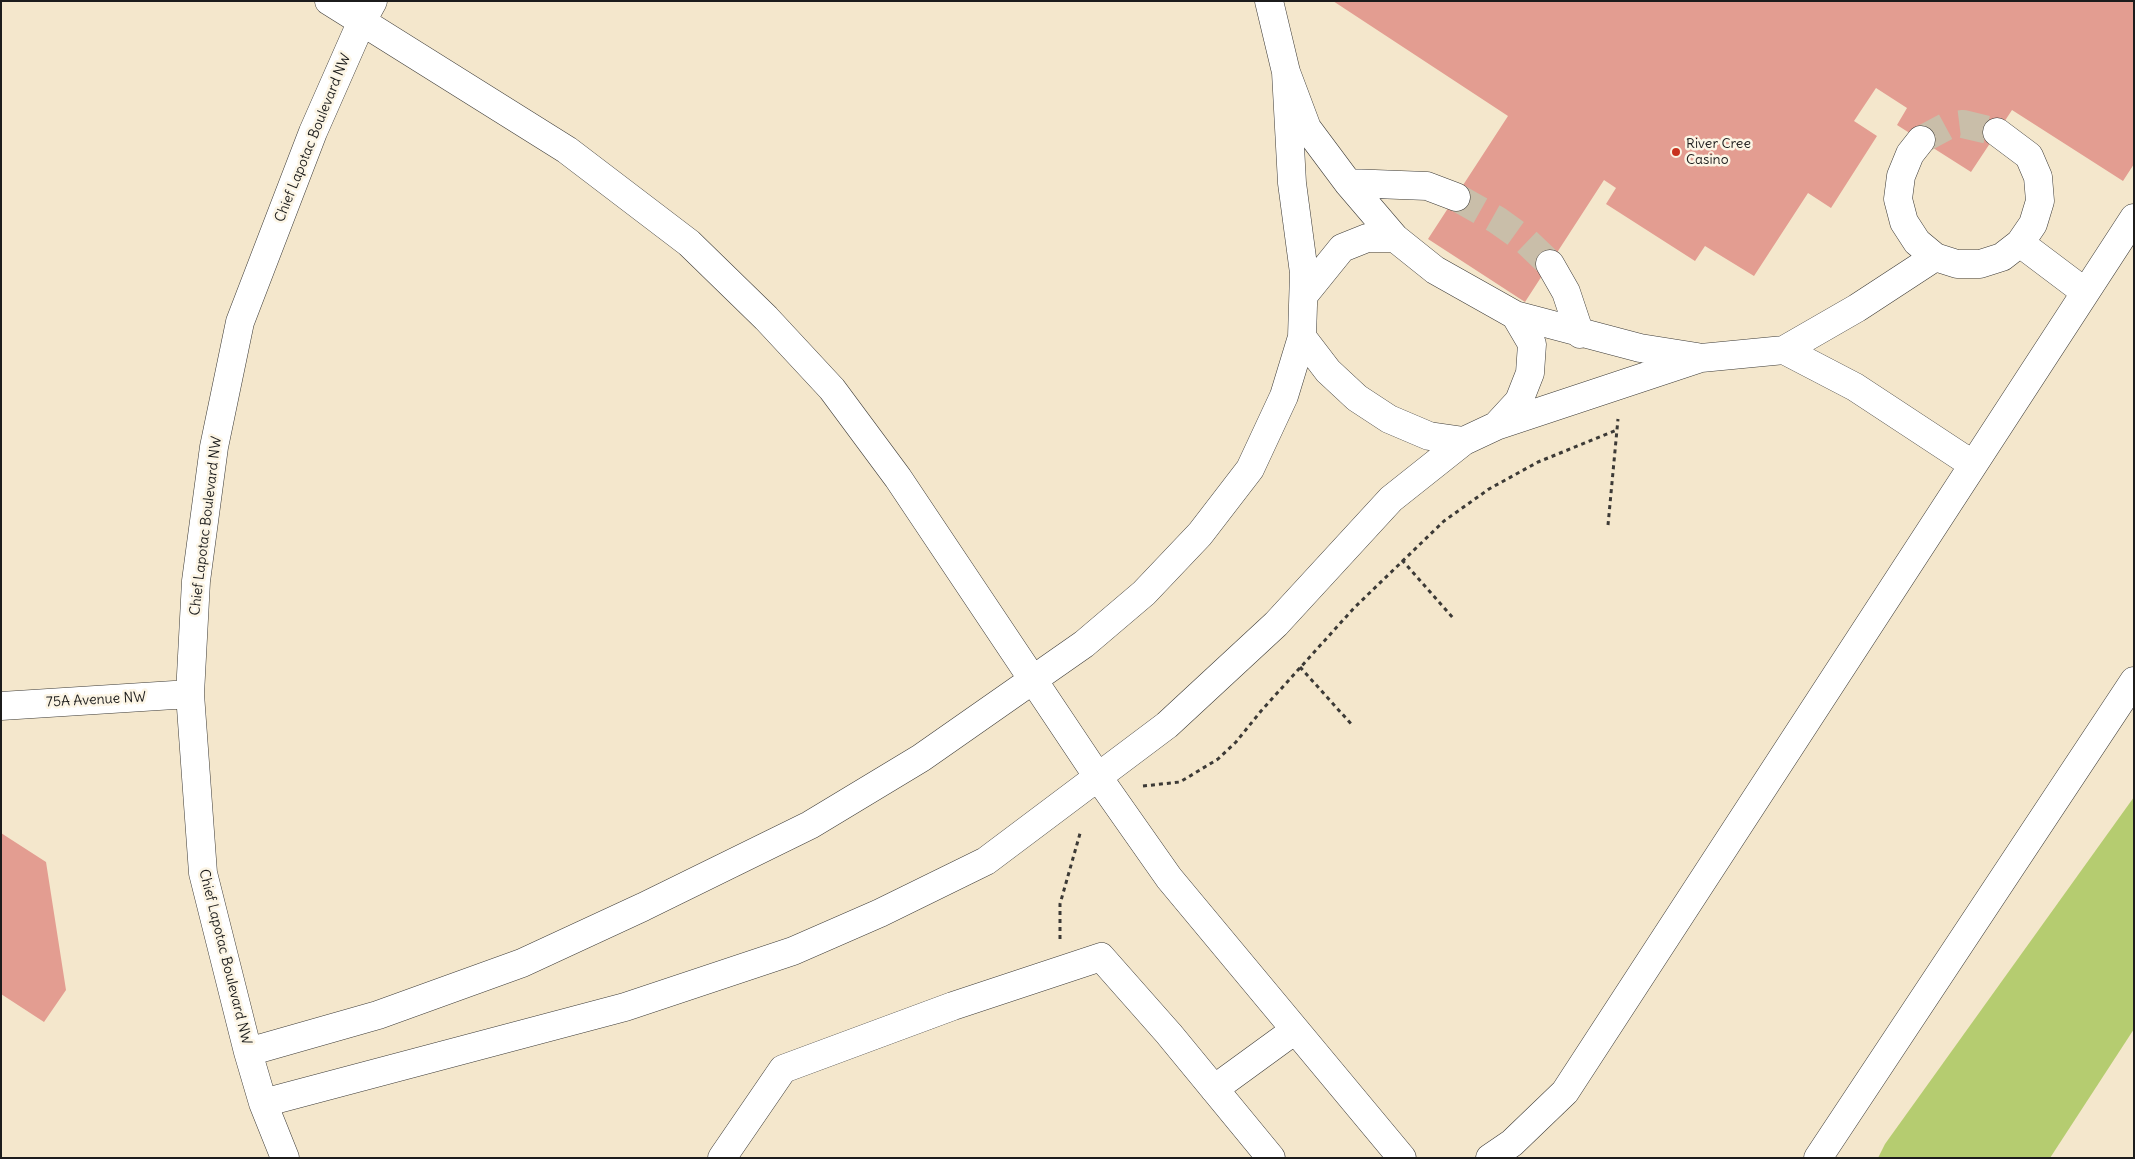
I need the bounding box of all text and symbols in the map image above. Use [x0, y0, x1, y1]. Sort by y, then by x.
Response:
street label: Chief Lapotac Boulevard NW [271, 51, 355, 225]
place label: River Cree Casino [1686, 136, 1751, 168]
marker: River Cree Casino [1670, 146, 1682, 158]
street label: Chief Lapotac Boulevard NW [187, 435, 225, 617]
street label: 75A Avenue NW [46, 689, 146, 711]
street label: Chief Lapotac Boulevard NW [195, 867, 255, 1047]

